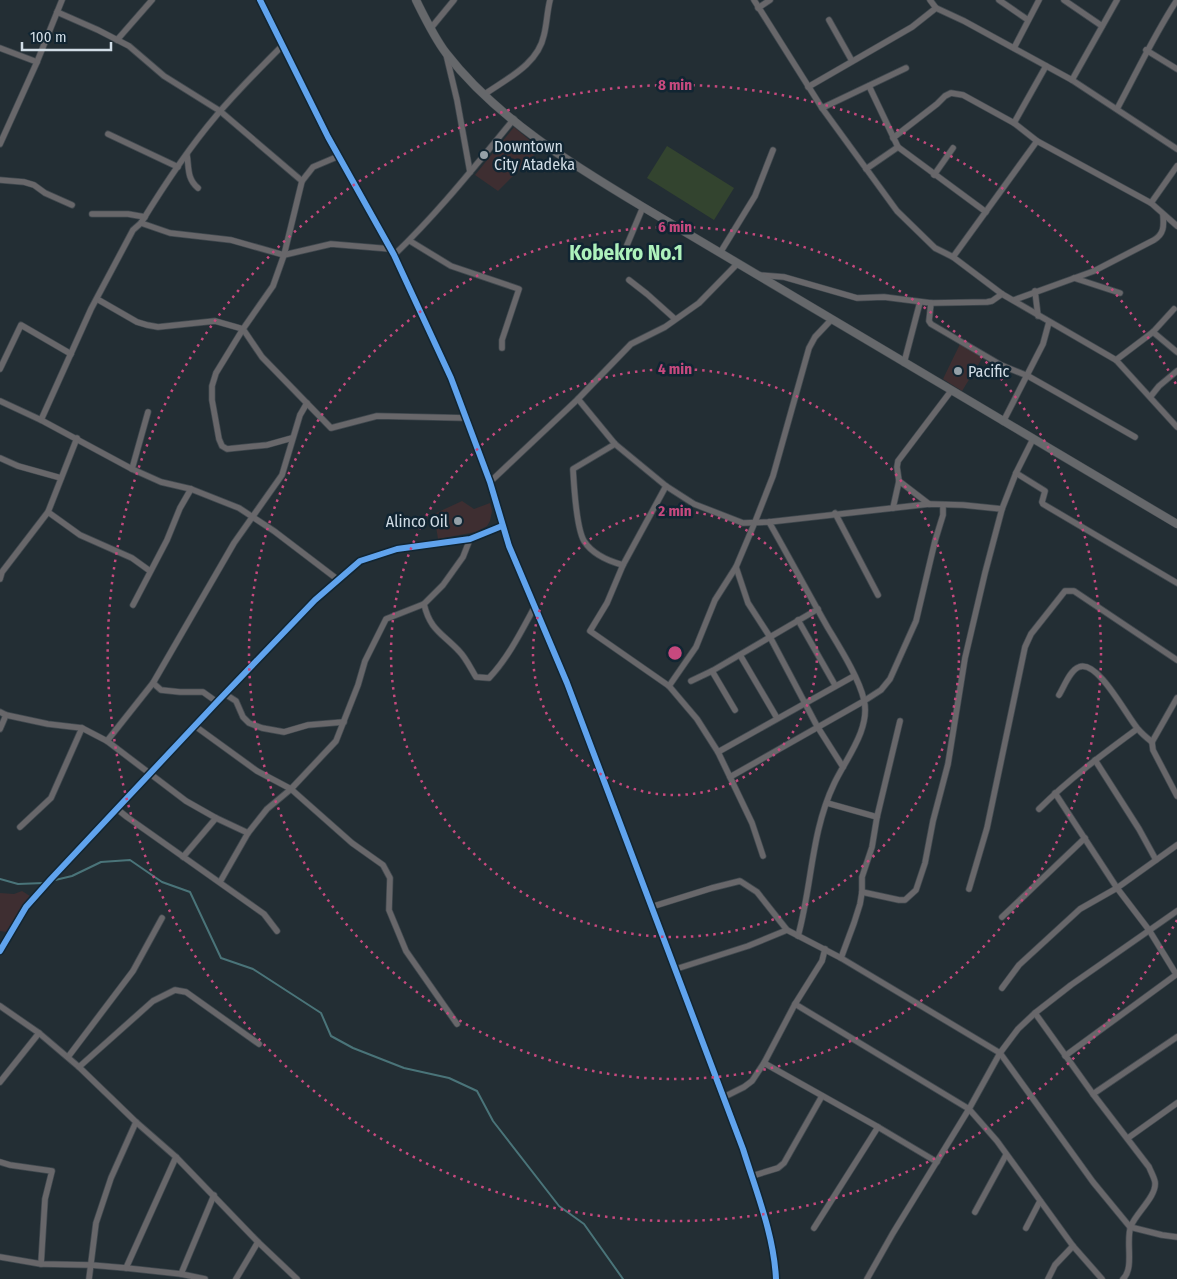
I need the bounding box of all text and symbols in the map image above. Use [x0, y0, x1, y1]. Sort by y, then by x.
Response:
scale bar [22, 20, 111, 52]
text: 100 m [30, 28, 67, 46]
text: 8 min [658, 76, 692, 94]
place label: Downtown City Atadeka [494, 137, 575, 174]
marker: Downtown City Atadeka [478, 149, 490, 161]
text: 6 min [658, 218, 692, 236]
district label: Kobekro No.1 [569, 240, 683, 266]
text: 4 min [658, 360, 692, 378]
place label: Pacific [968, 362, 1010, 381]
marker: Pacific [952, 365, 964, 377]
text: 2 min [657, 502, 692, 520]
place label: Alinco Oil [386, 512, 448, 531]
marker: Alinco Oil [452, 515, 464, 527]
centre of rings [666, 644, 684, 662]

